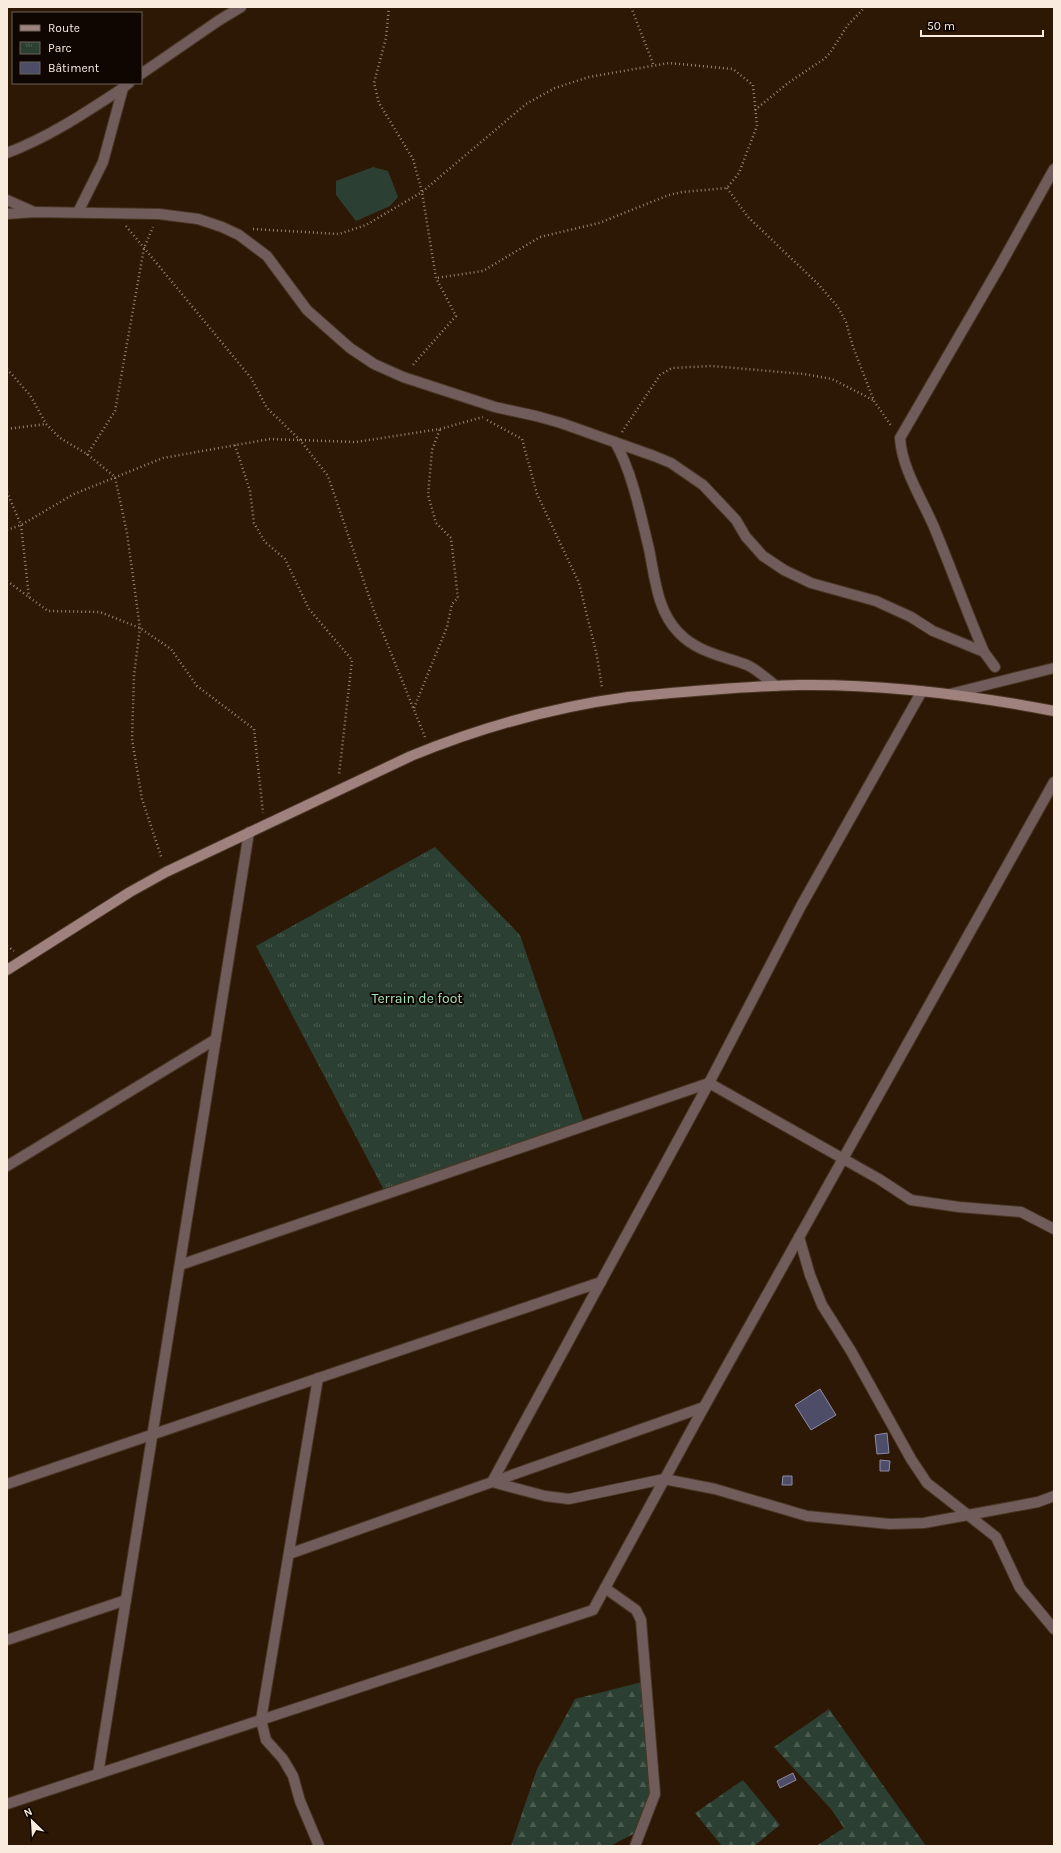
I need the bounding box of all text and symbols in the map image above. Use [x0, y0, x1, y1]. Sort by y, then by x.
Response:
legend [12, 12, 142, 84]
scale bar [921, 12, 1043, 38]
text: 50 m [927, 19, 955, 33]
text: Route [48, 21, 80, 35]
text: Parc [48, 41, 72, 55]
text: Bâtiment [48, 61, 100, 75]
park label: Terrain de foot [371, 990, 463, 1007]
north arrow [12, 1801, 52, 1841]
text: N [22, 1805, 34, 1820]

